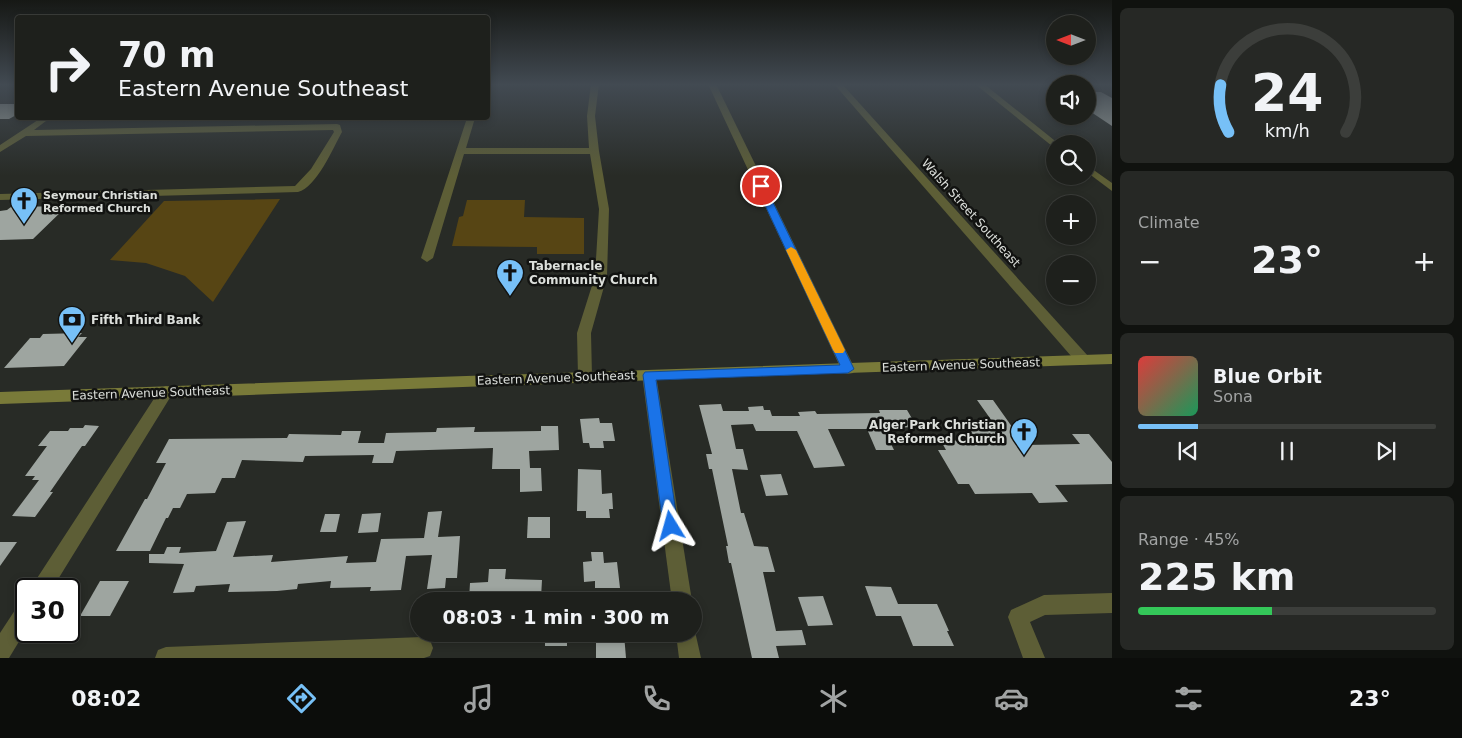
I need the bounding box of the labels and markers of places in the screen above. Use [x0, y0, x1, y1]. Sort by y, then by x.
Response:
pin [740, 165, 782, 207]
church icon: Seymour Christian Reformed Church [9, 186, 39, 225]
place label: Seymour Christian Reformed Church [43, 189, 158, 215]
church icon: Tabernacle Community Church [495, 258, 525, 297]
place label: Tabernacle Community Church [529, 259, 657, 287]
bank icon: Fifth Third Bank [57, 305, 87, 344]
place label: Fifth Third Bank [91, 313, 201, 327]
church icon: Alger Park Christian Reformed Church [1009, 417, 1039, 456]
place label: Alger Park Christian Reformed Church [869, 418, 1005, 446]

